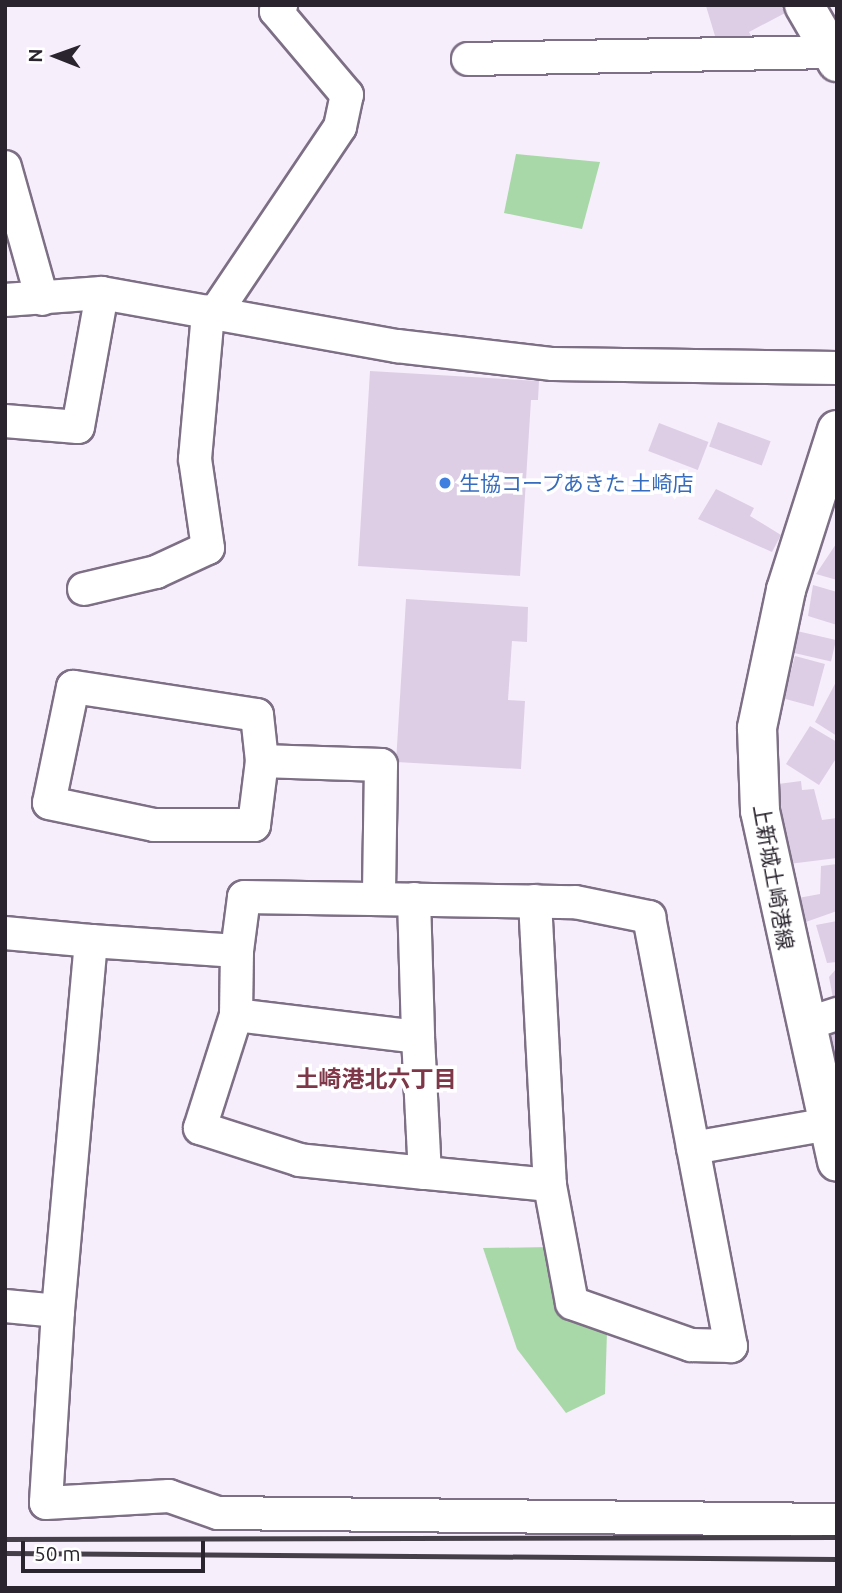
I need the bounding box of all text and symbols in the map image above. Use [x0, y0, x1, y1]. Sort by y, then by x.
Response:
north arrow [21, 21, 91, 91]
text: N [24, 48, 46, 63]
place label: 生協コープあきた 土崎店 [459, 470, 695, 496]
marker: 生協コープあきた 土崎店 [437, 475, 453, 491]
street label: 上新城土崎港線 [749, 802, 799, 952]
district label: 土崎港北六丁目 [296, 1065, 456, 1093]
scale bar [24, 1526, 208, 1570]
text: 50 m [34, 1541, 81, 1565]

